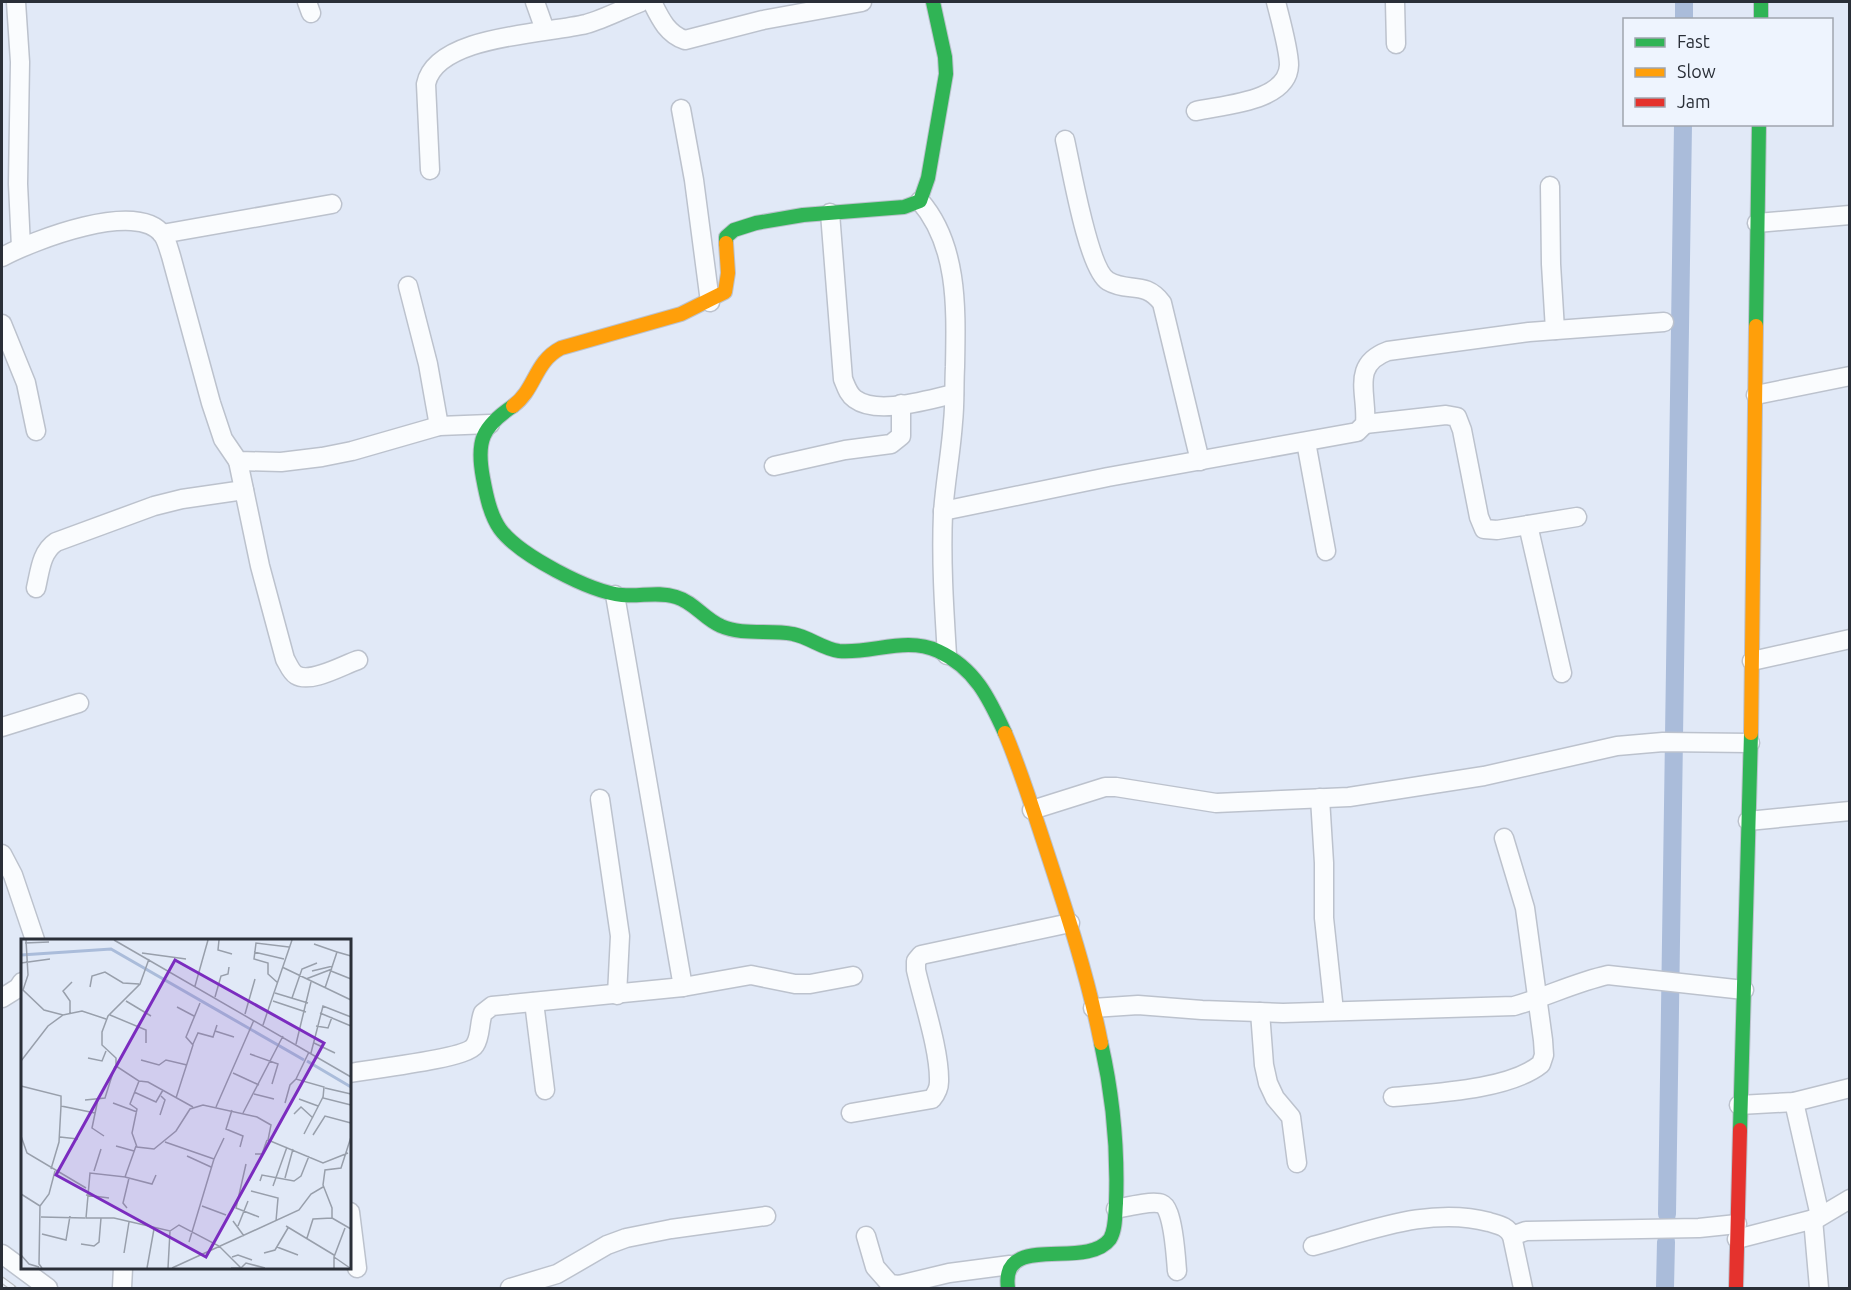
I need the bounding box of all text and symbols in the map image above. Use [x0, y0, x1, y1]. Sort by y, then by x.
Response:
legend [1623, 18, 1833, 126]
text: Fast [1677, 31, 1710, 51]
text: Slow [1677, 61, 1716, 81]
text: Jam [1677, 91, 1711, 111]
inset map [21, 939, 351, 1269]

